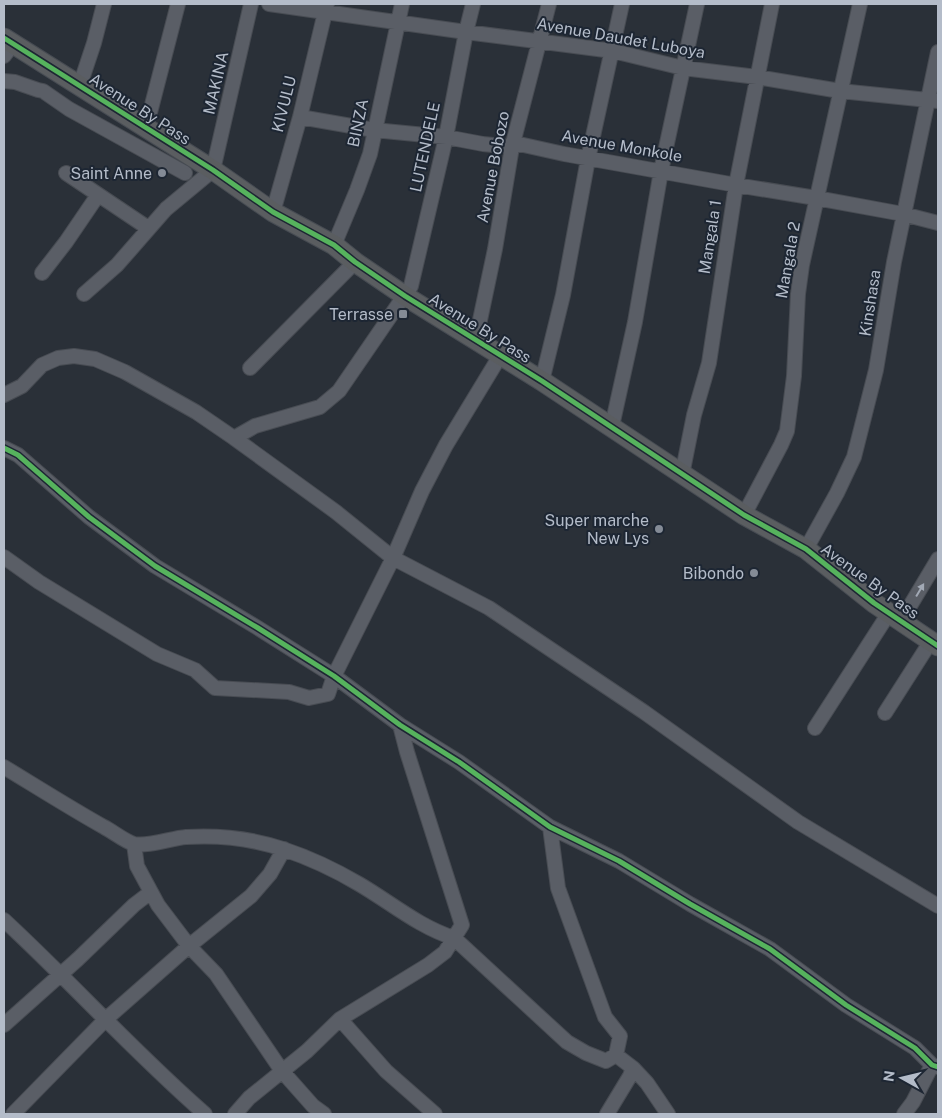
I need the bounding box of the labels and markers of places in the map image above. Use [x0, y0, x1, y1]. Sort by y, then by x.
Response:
place label: Saint Anne [71, 164, 152, 183]
marker: Saint Anne [156, 167, 168, 179]
place label: Terrasse [329, 305, 393, 324]
marker: Terrasse [397, 308, 409, 320]
place label: Super marche New Lys [544, 511, 649, 548]
marker: Super marche New Lys [653, 523, 665, 535]
place label: Bibondo [683, 564, 744, 583]
marker: Bibondo [748, 567, 760, 579]

